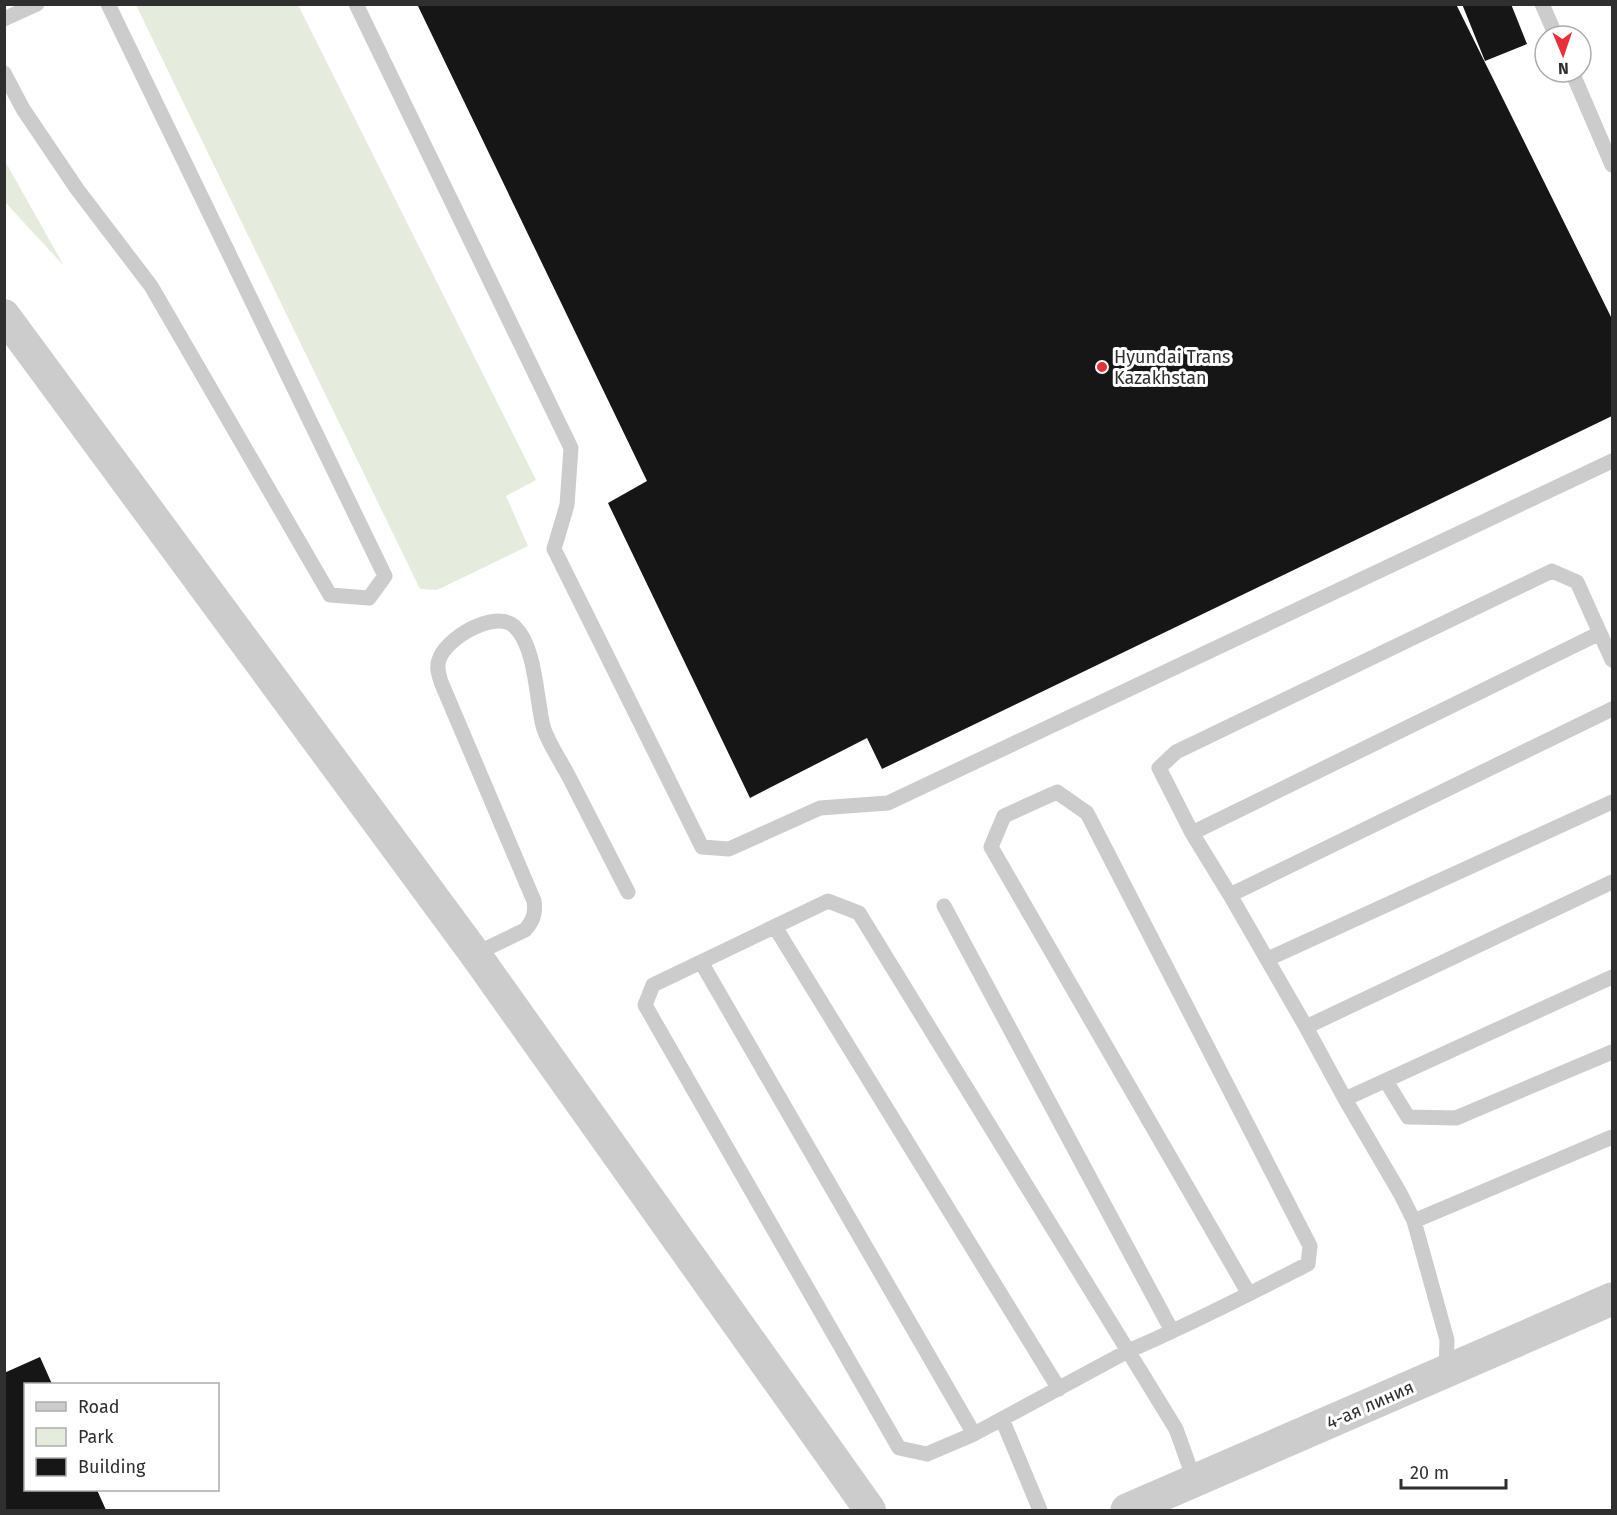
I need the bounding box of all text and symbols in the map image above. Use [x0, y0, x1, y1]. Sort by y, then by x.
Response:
north arrow [1533, 24, 1593, 84]
text: N [1558, 59, 1569, 78]
place label: Hyundai Trans Kazakhstan [1114, 346, 1230, 389]
marker: Hyundai Trans Kazakhstan [1095, 360, 1109, 374]
street label: 4-ая линия [1323, 1376, 1417, 1434]
legend [24, 1383, 219, 1491]
text: Road [78, 1396, 120, 1418]
text: Park [78, 1426, 114, 1448]
scale bar [1401, 1452, 1506, 1490]
text: Building [78, 1456, 146, 1478]
text: 20 m [1410, 1462, 1449, 1484]

